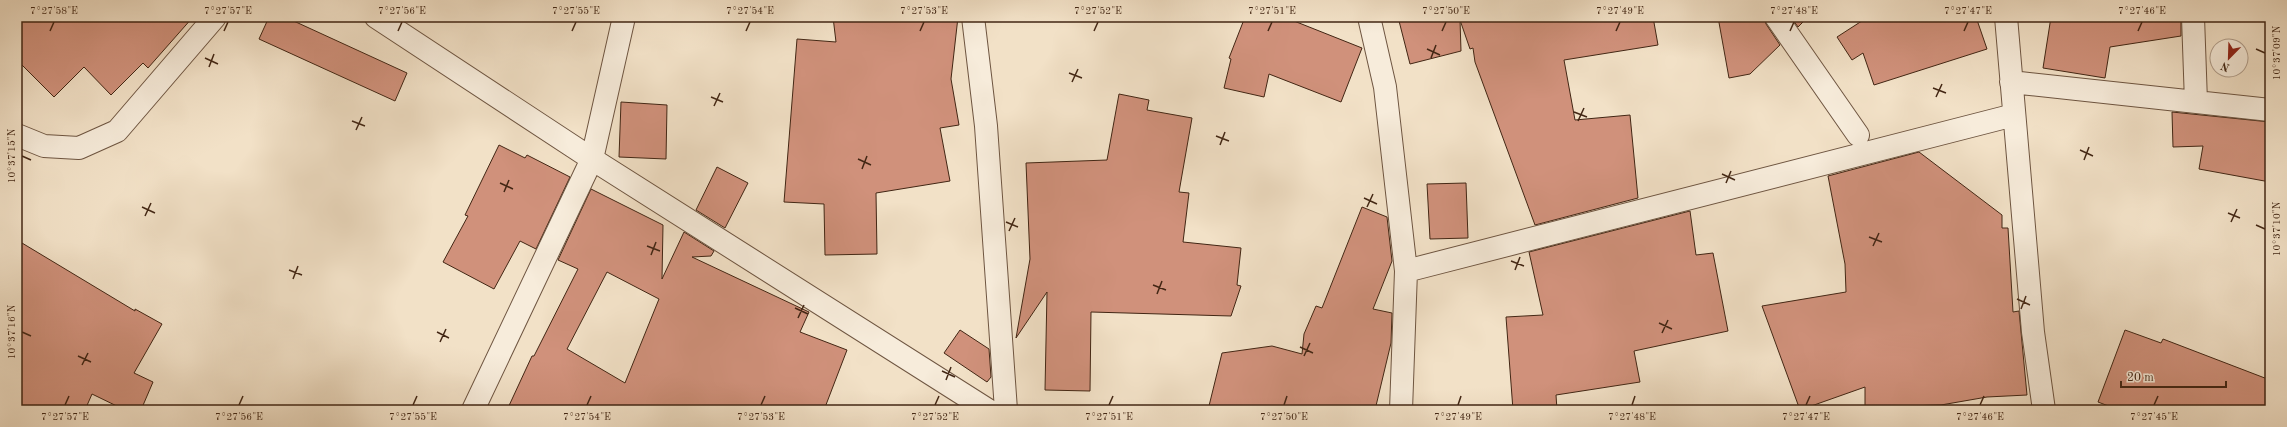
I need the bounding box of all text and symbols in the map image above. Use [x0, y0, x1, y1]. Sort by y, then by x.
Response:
text: 7°27'58"E [30, 6, 78, 16]
text: 7°27'57"E [204, 6, 252, 16]
text: 7°27'56"E [378, 6, 426, 16]
text: 7°27'55"E [552, 6, 600, 16]
text: 7°27'54"E [726, 6, 774, 16]
text: 7°27'53"E [900, 6, 948, 16]
text: 7°27'52"E [1074, 6, 1122, 16]
text: 7°27'51"E [1248, 6, 1296, 16]
text: 7°27'50"E [1422, 6, 1470, 16]
text: 7°27'49"E [1596, 6, 1644, 16]
text: 7°27'48"E [1770, 6, 1818, 16]
text: 7°27'47"E [1944, 6, 1992, 16]
text: 7°27'46"E [2118, 6, 2166, 16]
text: 10°37'09"N [2272, 25, 2282, 80]
north arrow [2209, 38, 2249, 78]
text: N [2219, 59, 2232, 73]
text: 10°37'15"N [7, 128, 17, 183]
text: 10°37'10"N [2272, 201, 2282, 256]
text: 10°37'16"N [7, 304, 17, 359]
scale bar [2121, 363, 2226, 389]
text: 20 m [2127, 372, 2154, 384]
text: 7°27'57"E [41, 412, 89, 422]
text: 7°27'56"E [215, 412, 263, 422]
text: 7°27'55"E [389, 412, 437, 422]
text: 7°27'54"E [563, 412, 611, 422]
text: 7°27'53"E [737, 412, 785, 422]
text: 7°27'52"E [911, 412, 959, 422]
text: 7°27'51"E [1085, 412, 1133, 422]
text: 7°27'50"E [1260, 412, 1308, 422]
text: 7°27'49"E [1434, 412, 1482, 422]
text: 7°27'48"E [1608, 412, 1656, 422]
text: 7°27'47"E [1782, 412, 1830, 422]
text: 7°27'46"E [1956, 412, 2004, 422]
text: 7°27'45"E [2130, 412, 2178, 422]

